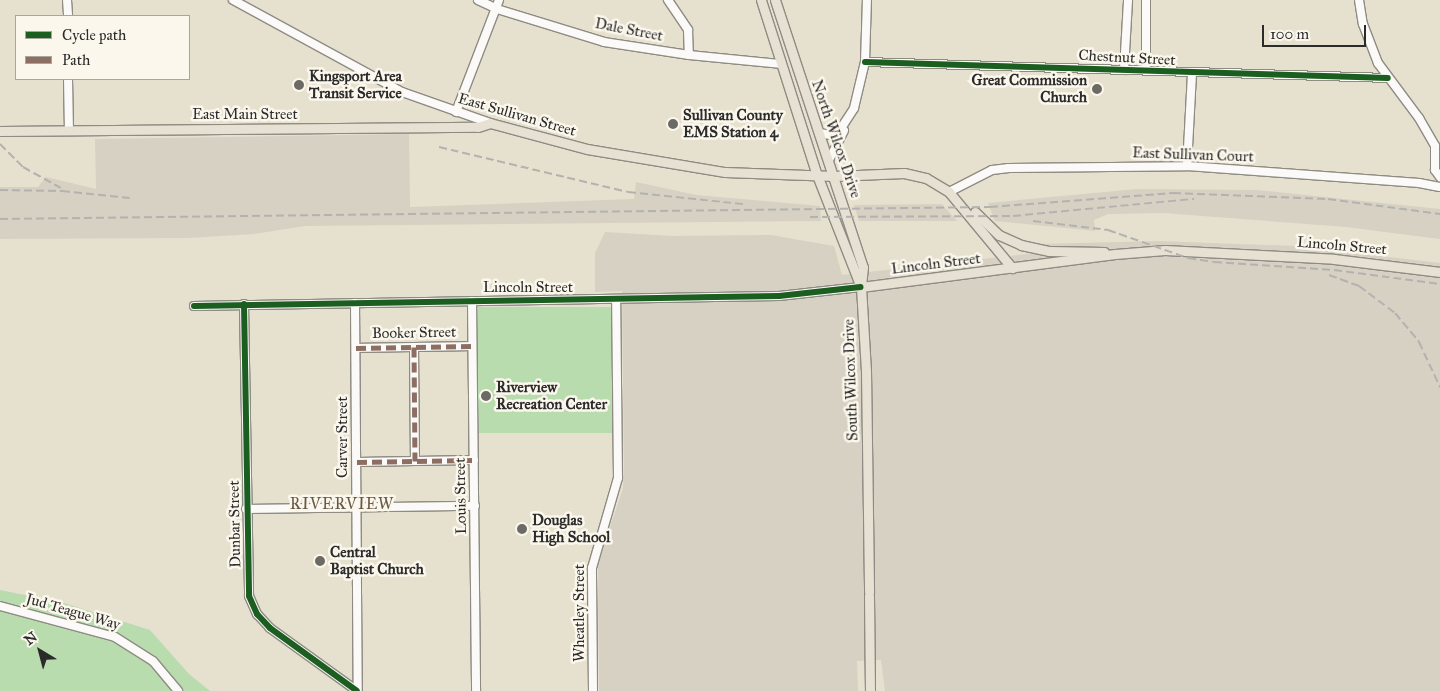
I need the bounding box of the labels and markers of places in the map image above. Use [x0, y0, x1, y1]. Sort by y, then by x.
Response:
place label: Kingsport Area Transit Service [309, 67, 402, 102]
place label: Great Commission Church [971, 71, 1087, 106]
marker: Kingsport Area Transit Service [293, 79, 305, 91]
marker: Great Commission Church [1091, 83, 1103, 95]
place label: Sullivan County EMS Station 4 [683, 106, 783, 141]
marker: Sullivan County EMS Station 4 [667, 118, 679, 130]
place label: Riverview Recreation Center [496, 378, 607, 413]
marker: Riverview Recreation Center [480, 390, 492, 402]
place label: Douglas High School [532, 511, 610, 546]
marker: Douglas High School [516, 523, 528, 535]
place label: Central Baptist Church [330, 543, 424, 578]
marker: Central Baptist Church [314, 555, 326, 567]

